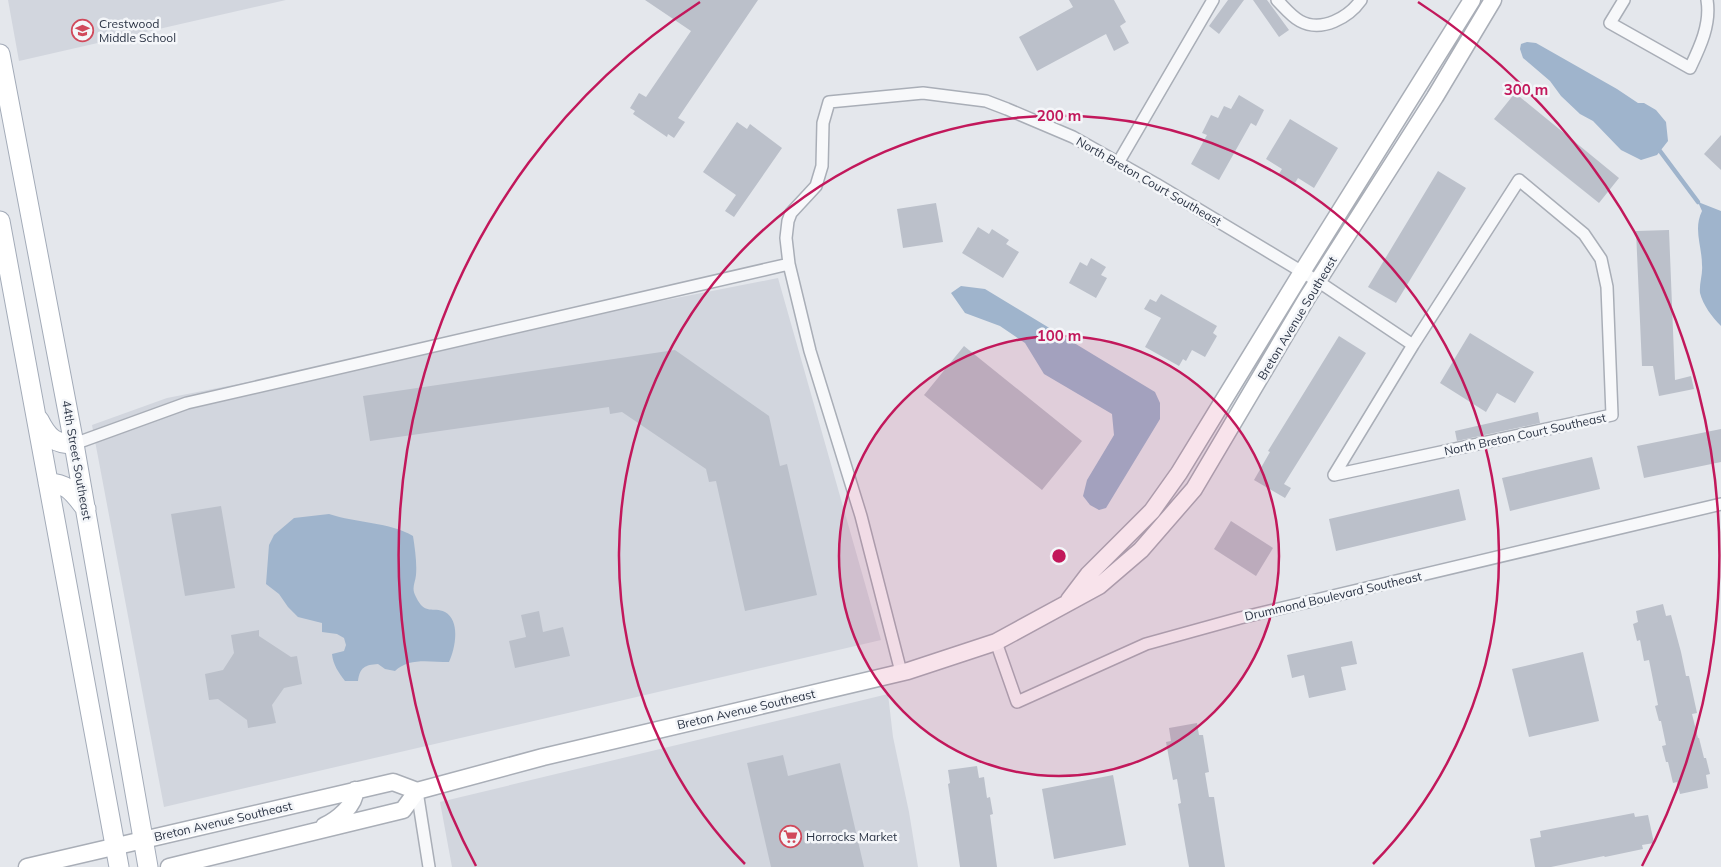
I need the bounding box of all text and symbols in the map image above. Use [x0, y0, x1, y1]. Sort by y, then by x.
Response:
place label: Crestwood Middle School [99, 16, 176, 45]
school or university icon: Crestwood Middle School [71, 18, 95, 42]
text: 300 m [1504, 80, 1548, 99]
text: 200 m [1037, 106, 1081, 125]
street label: North Breton Court Southeast [1074, 133, 1224, 229]
street label: Breton Avenue Southeast [1254, 254, 1340, 382]
text: 100 m [1037, 326, 1081, 345]
street label: 44th Street Southeast [59, 399, 95, 521]
street label: North Breton Court Southeast [1443, 410, 1607, 458]
centre of rings [1050, 547, 1068, 565]
street label: Drummond Boulevard Southeast [1243, 568, 1423, 624]
street label: Breton Avenue Southeast [675, 686, 817, 732]
street label: Breton Avenue Southeast [152, 798, 294, 844]
supermarket icon: Horrocks Market [778, 824, 802, 848]
place label: Horrocks Market [806, 829, 897, 844]

